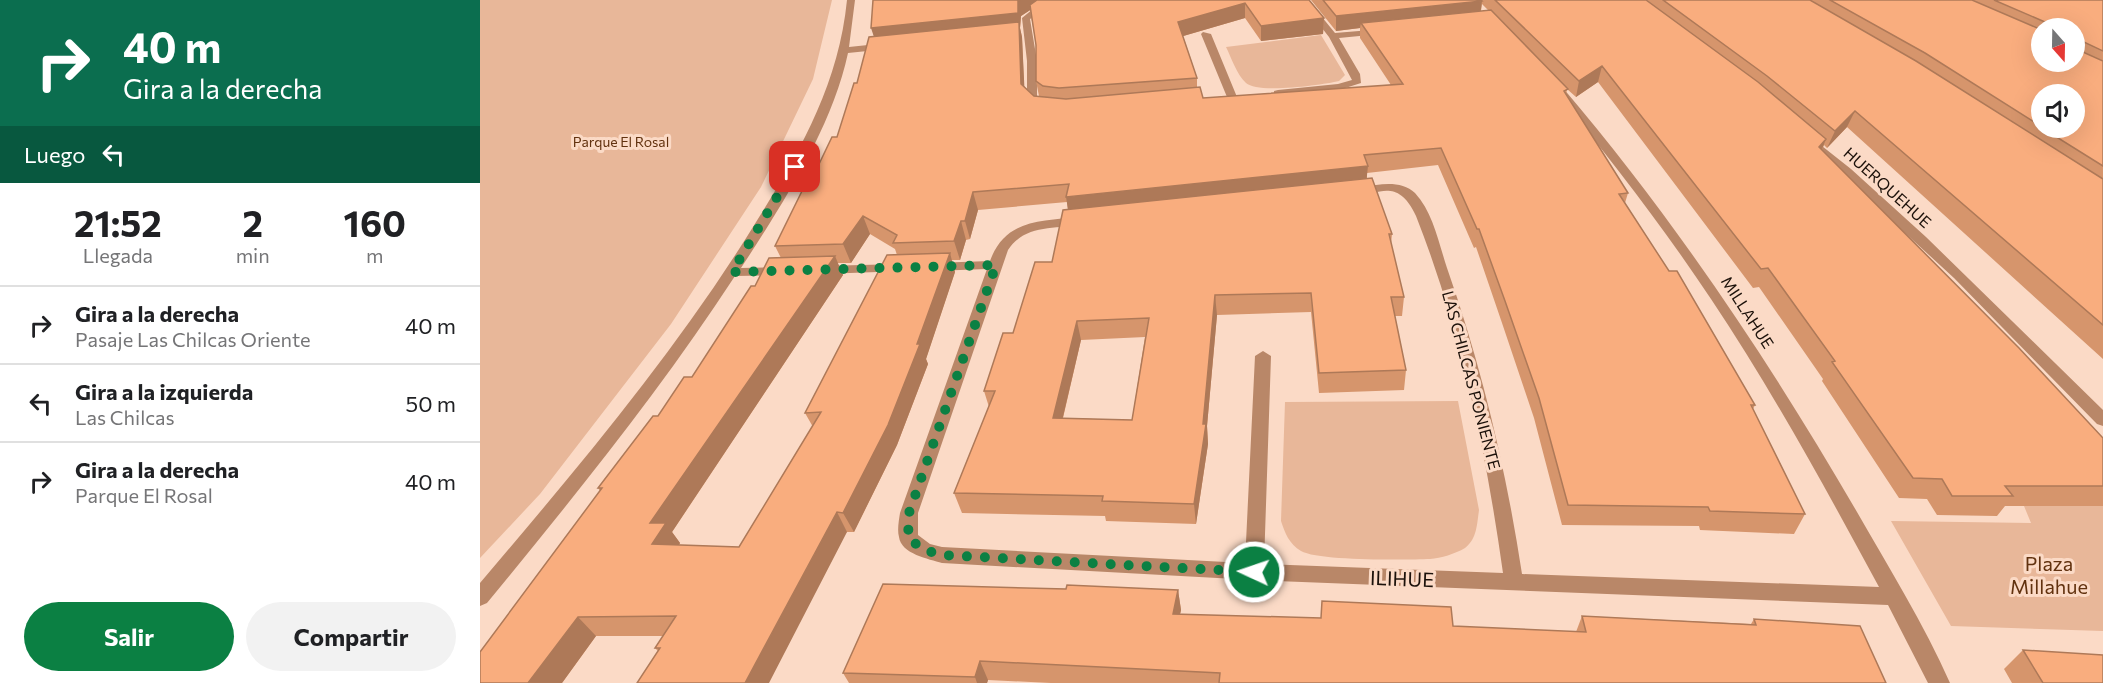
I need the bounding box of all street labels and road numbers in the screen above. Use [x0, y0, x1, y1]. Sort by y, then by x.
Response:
street label: HUERQUEHUE [1840, 143, 1936, 231]
street label: MILLAHUE [1718, 272, 1778, 352]
street label: LAS CHILCAS PONIENTE [1439, 289, 1505, 471]
street label: ILIHUE [1370, 565, 1434, 591]

